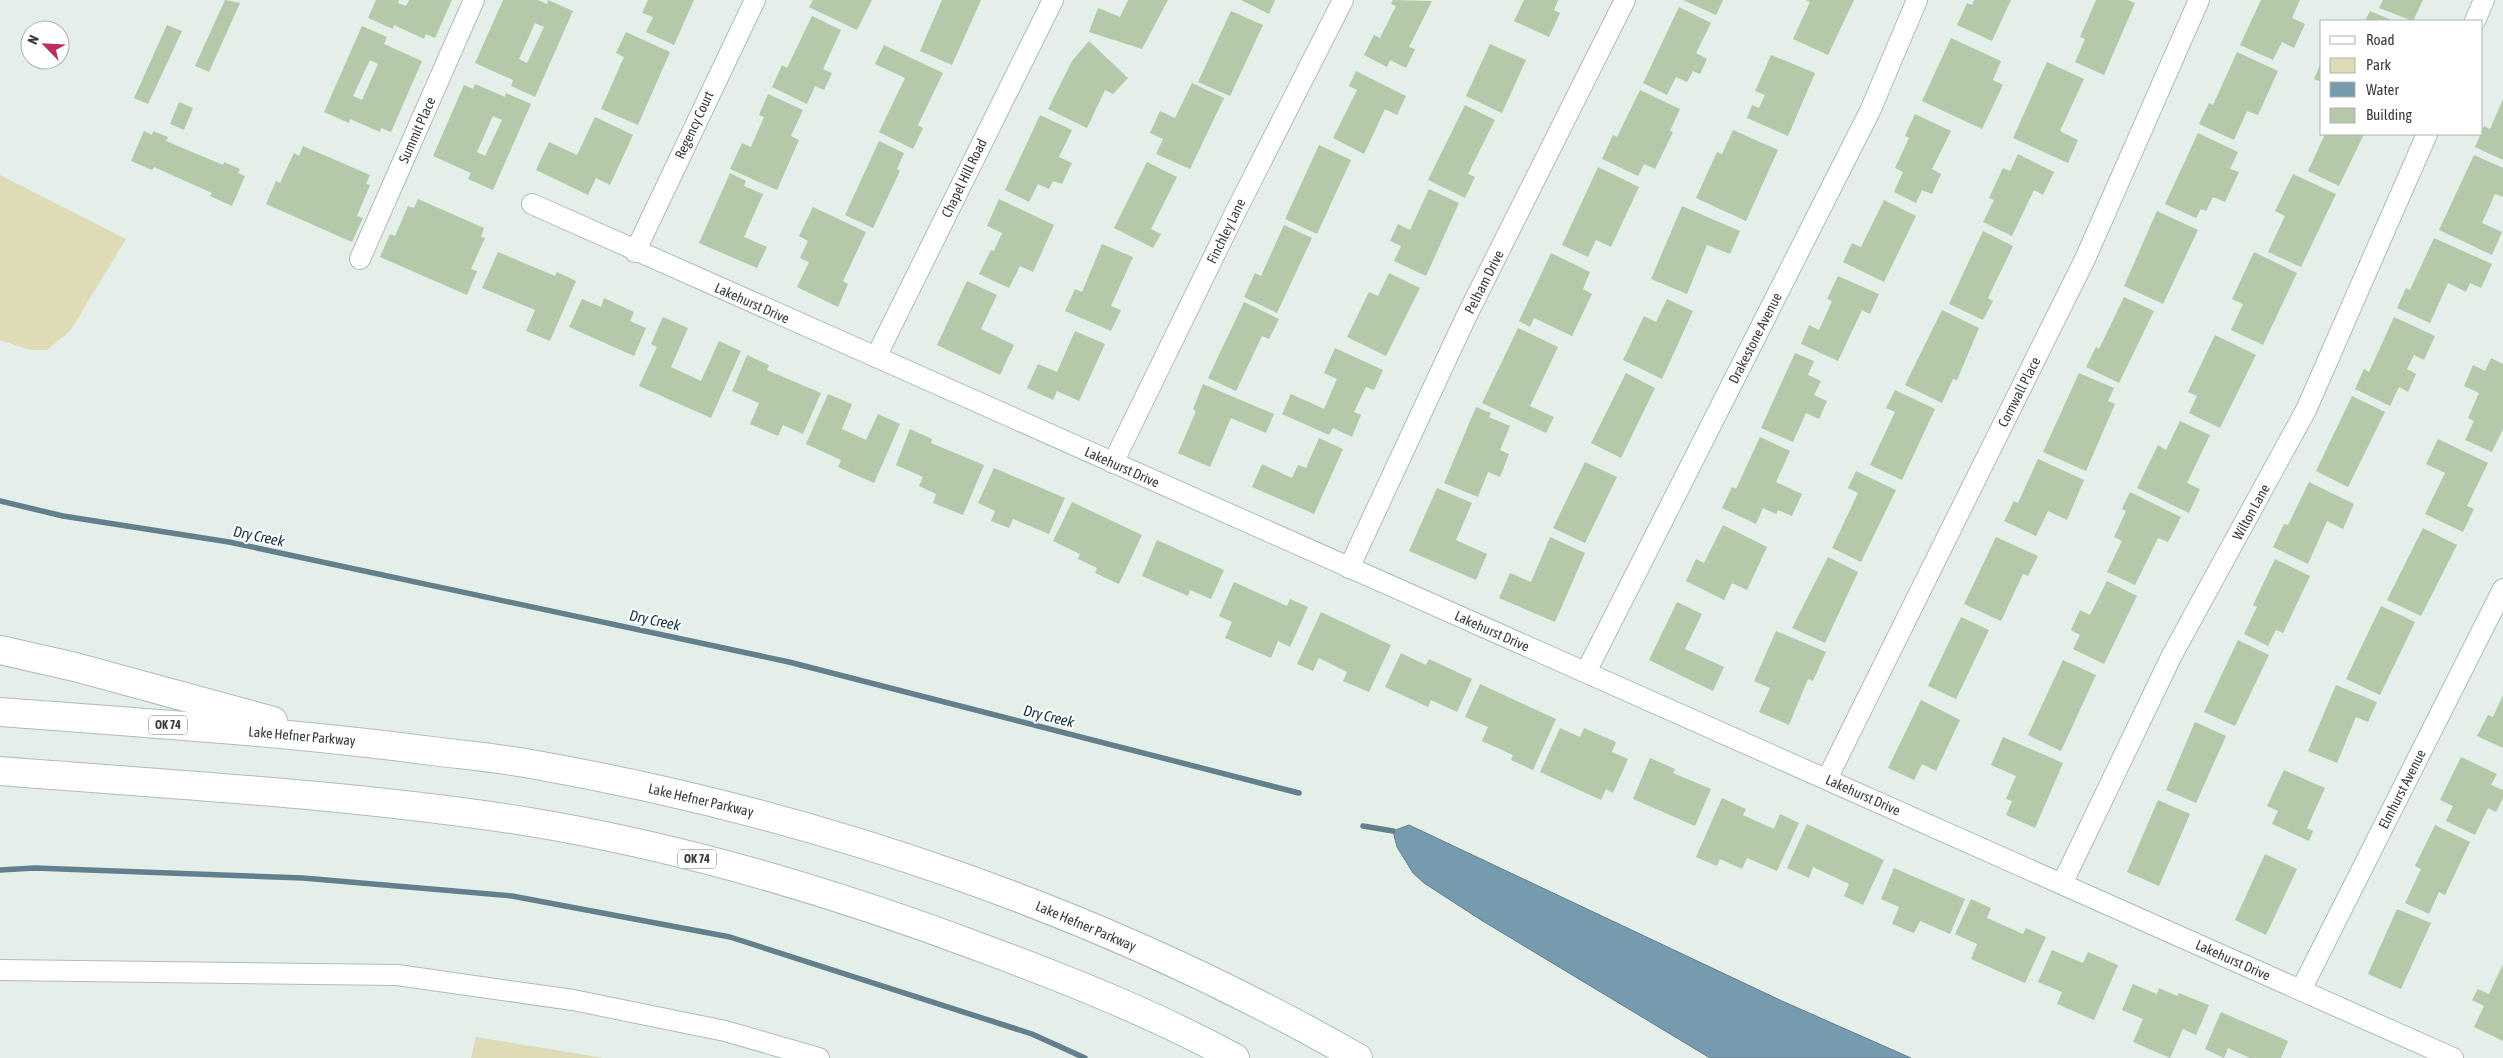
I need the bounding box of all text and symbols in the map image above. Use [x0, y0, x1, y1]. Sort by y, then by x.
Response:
north arrow [20, 20, 70, 70]
legend [2320, 20, 2483, 135]
text: Road [2366, 31, 2395, 48]
text: N [24, 33, 42, 47]
text: Park [2366, 56, 2391, 73]
text: Water [2366, 81, 2399, 98]
street label: Regency Court [671, 89, 717, 161]
street label: Summit Place [395, 95, 439, 165]
text: Building [2366, 106, 2412, 123]
street label: Chapel Hill Road [938, 136, 990, 220]
street label: Finchley Lane [1203, 196, 1249, 266]
street label: Pelham Drive [1461, 248, 1507, 316]
street label: Lakehurst Drive [712, 279, 792, 327]
street label: Drakestone Avenue [1725, 290, 1785, 386]
street label: Cornwall Place [1995, 354, 2043, 430]
street label: Lakehurst Drive [1082, 443, 1162, 491]
street label: Wilton Lane [2229, 481, 2273, 543]
water label: Dry Creek [232, 522, 286, 550]
water label: Dry Creek [628, 606, 682, 634]
street label: Lakehurst Drive [1452, 607, 1532, 655]
water label: Dry Creek [1022, 701, 1077, 731]
road number: OK 74 [149, 716, 187, 734]
street label: Lake Hefner Parkway [248, 723, 356, 749]
street label: Elmhurst Avenue [2375, 747, 2429, 831]
street label: Lakehurst Drive [1823, 771, 1903, 819]
street label: Lake Hefner Parkway [647, 780, 755, 820]
road number: OK 74 [678, 850, 716, 869]
street label: Lake Hefner Parkway [1033, 898, 1139, 954]
street label: Lakehurst Drive [2193, 936, 2273, 984]

